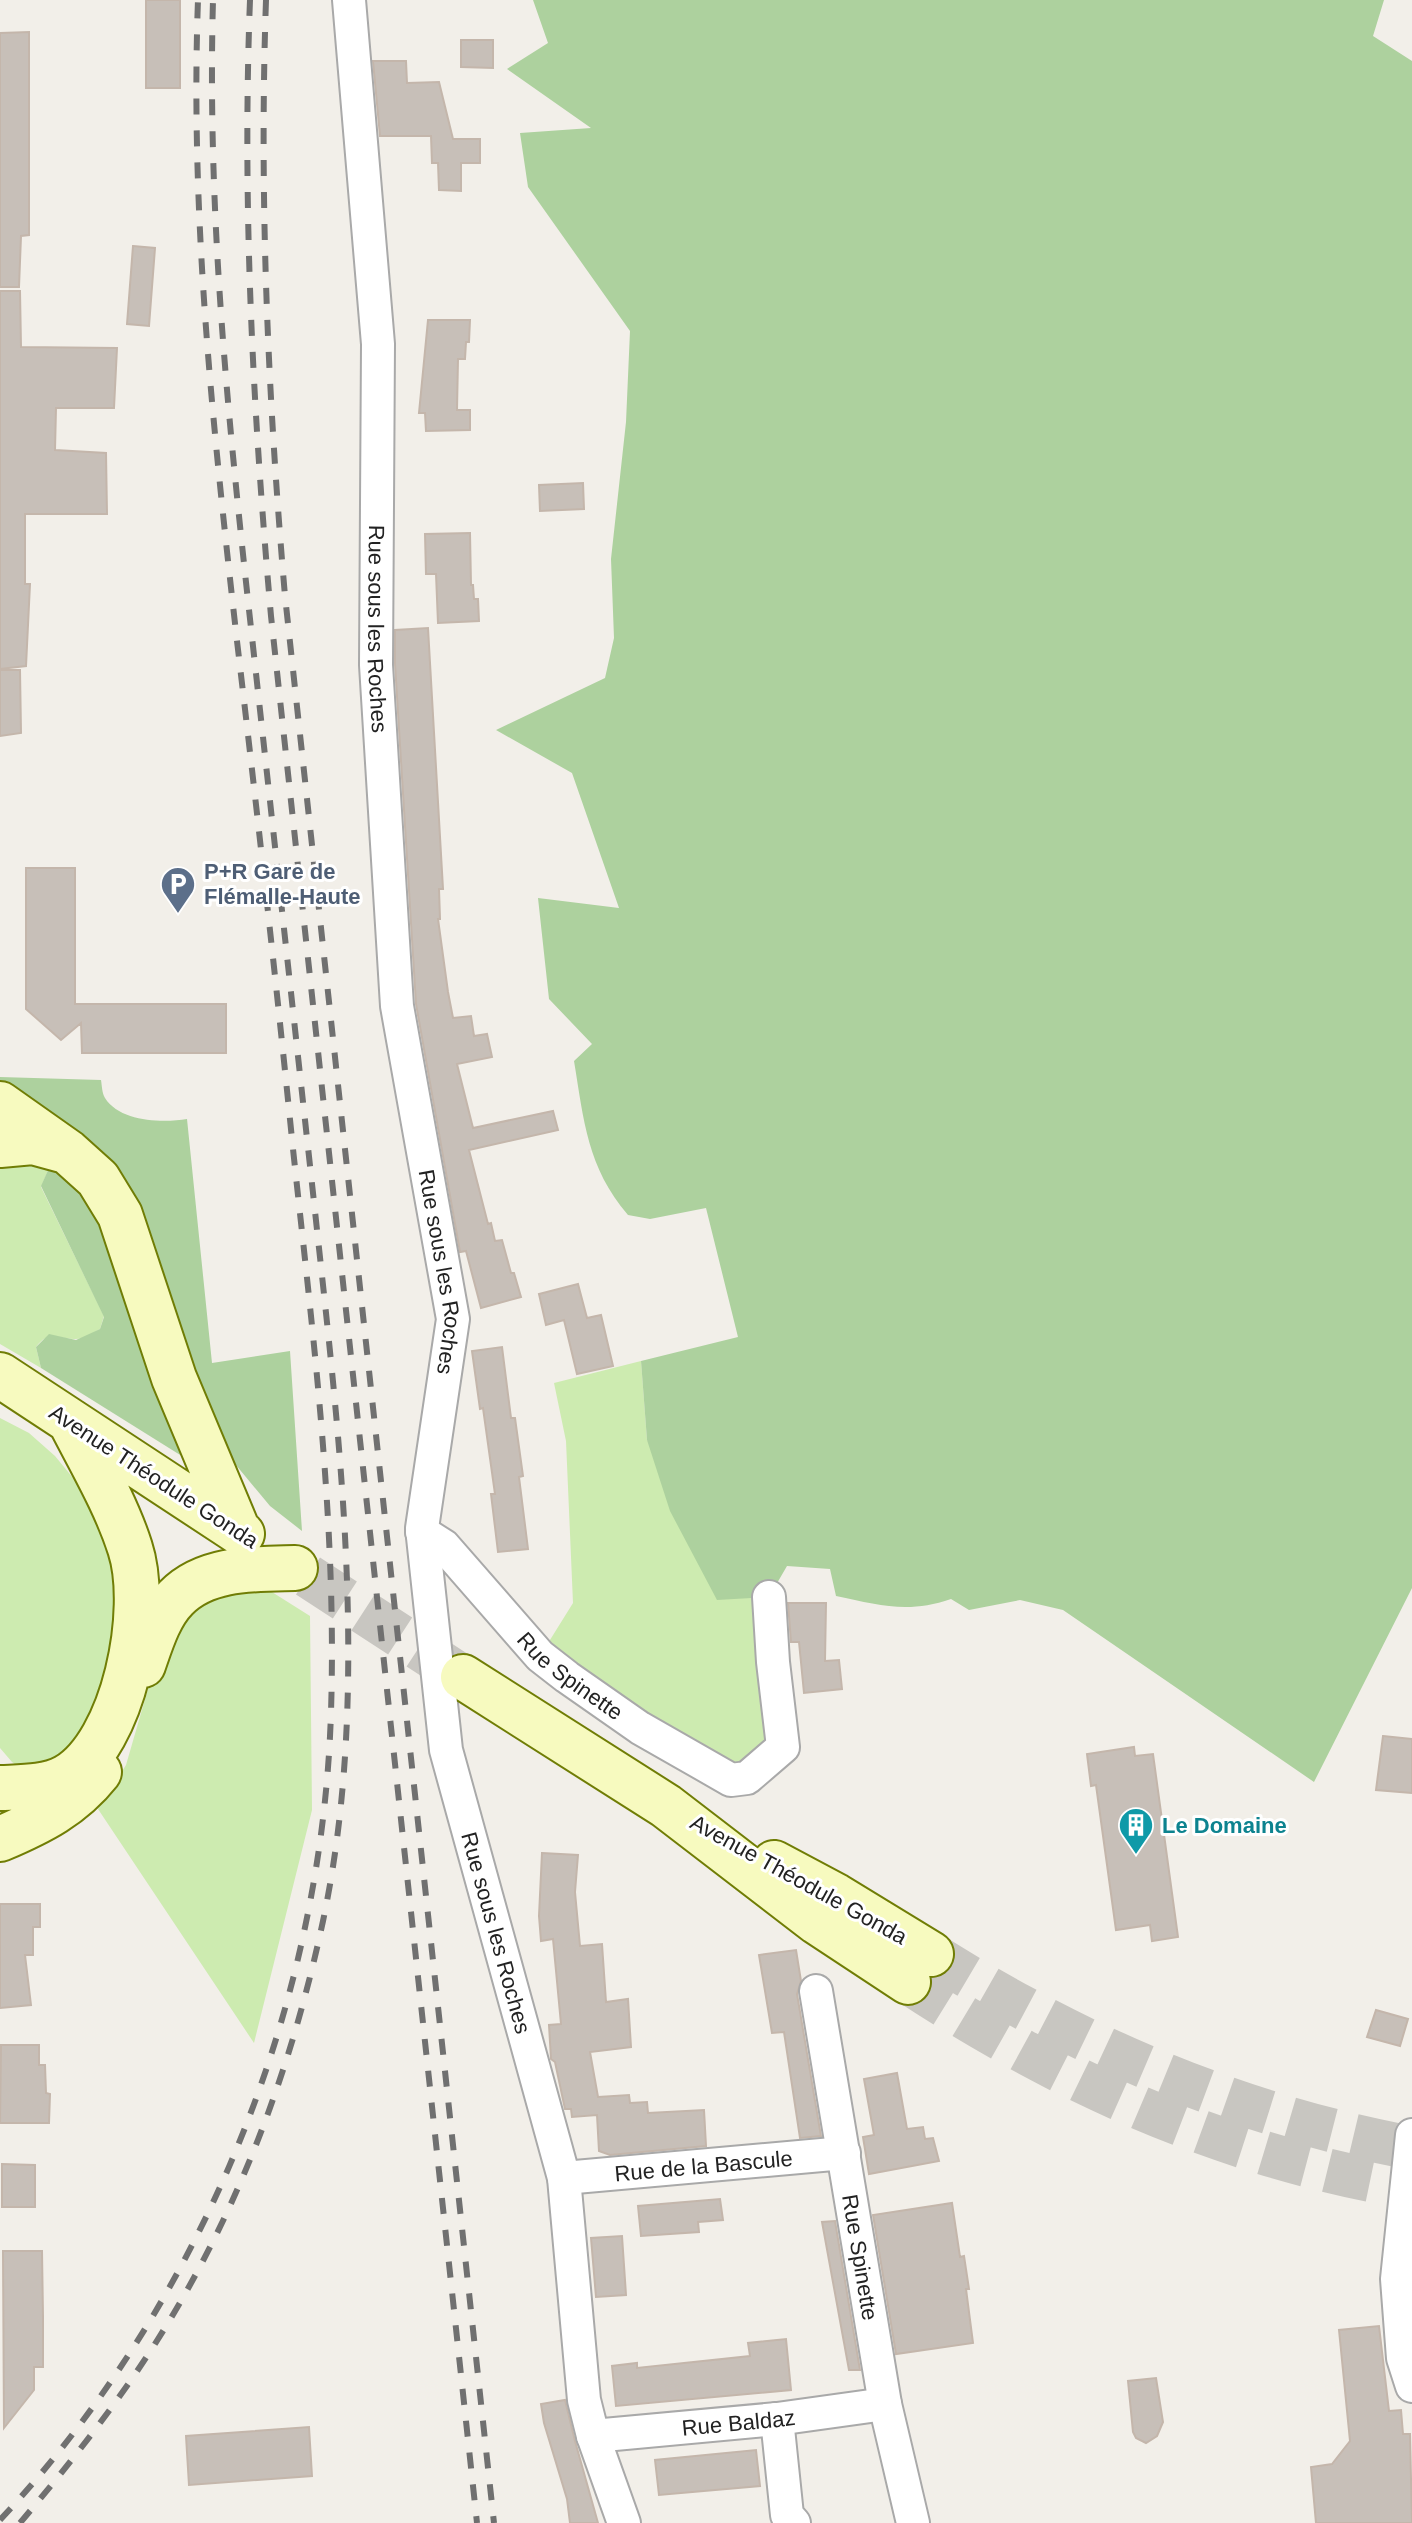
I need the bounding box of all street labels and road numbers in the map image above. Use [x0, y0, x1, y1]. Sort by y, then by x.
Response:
street label: Rue sous les Roches [363, 525, 392, 733]
street label: Rue sous les Roches [413, 1167, 465, 1376]
street label: Avenue Théodule Gonda [45, 1400, 263, 1554]
street label: Rue Spinette [512, 1627, 627, 1725]
street label: Avenue Théodule Gonda [686, 1809, 912, 1950]
street label: Rue sous les Roches [456, 1829, 536, 2036]
street label: Rue de la Bascule [613, 2146, 794, 2186]
street label: Rue Spinette [837, 2193, 883, 2322]
street label: Rue Baldaz [681, 2405, 797, 2441]

